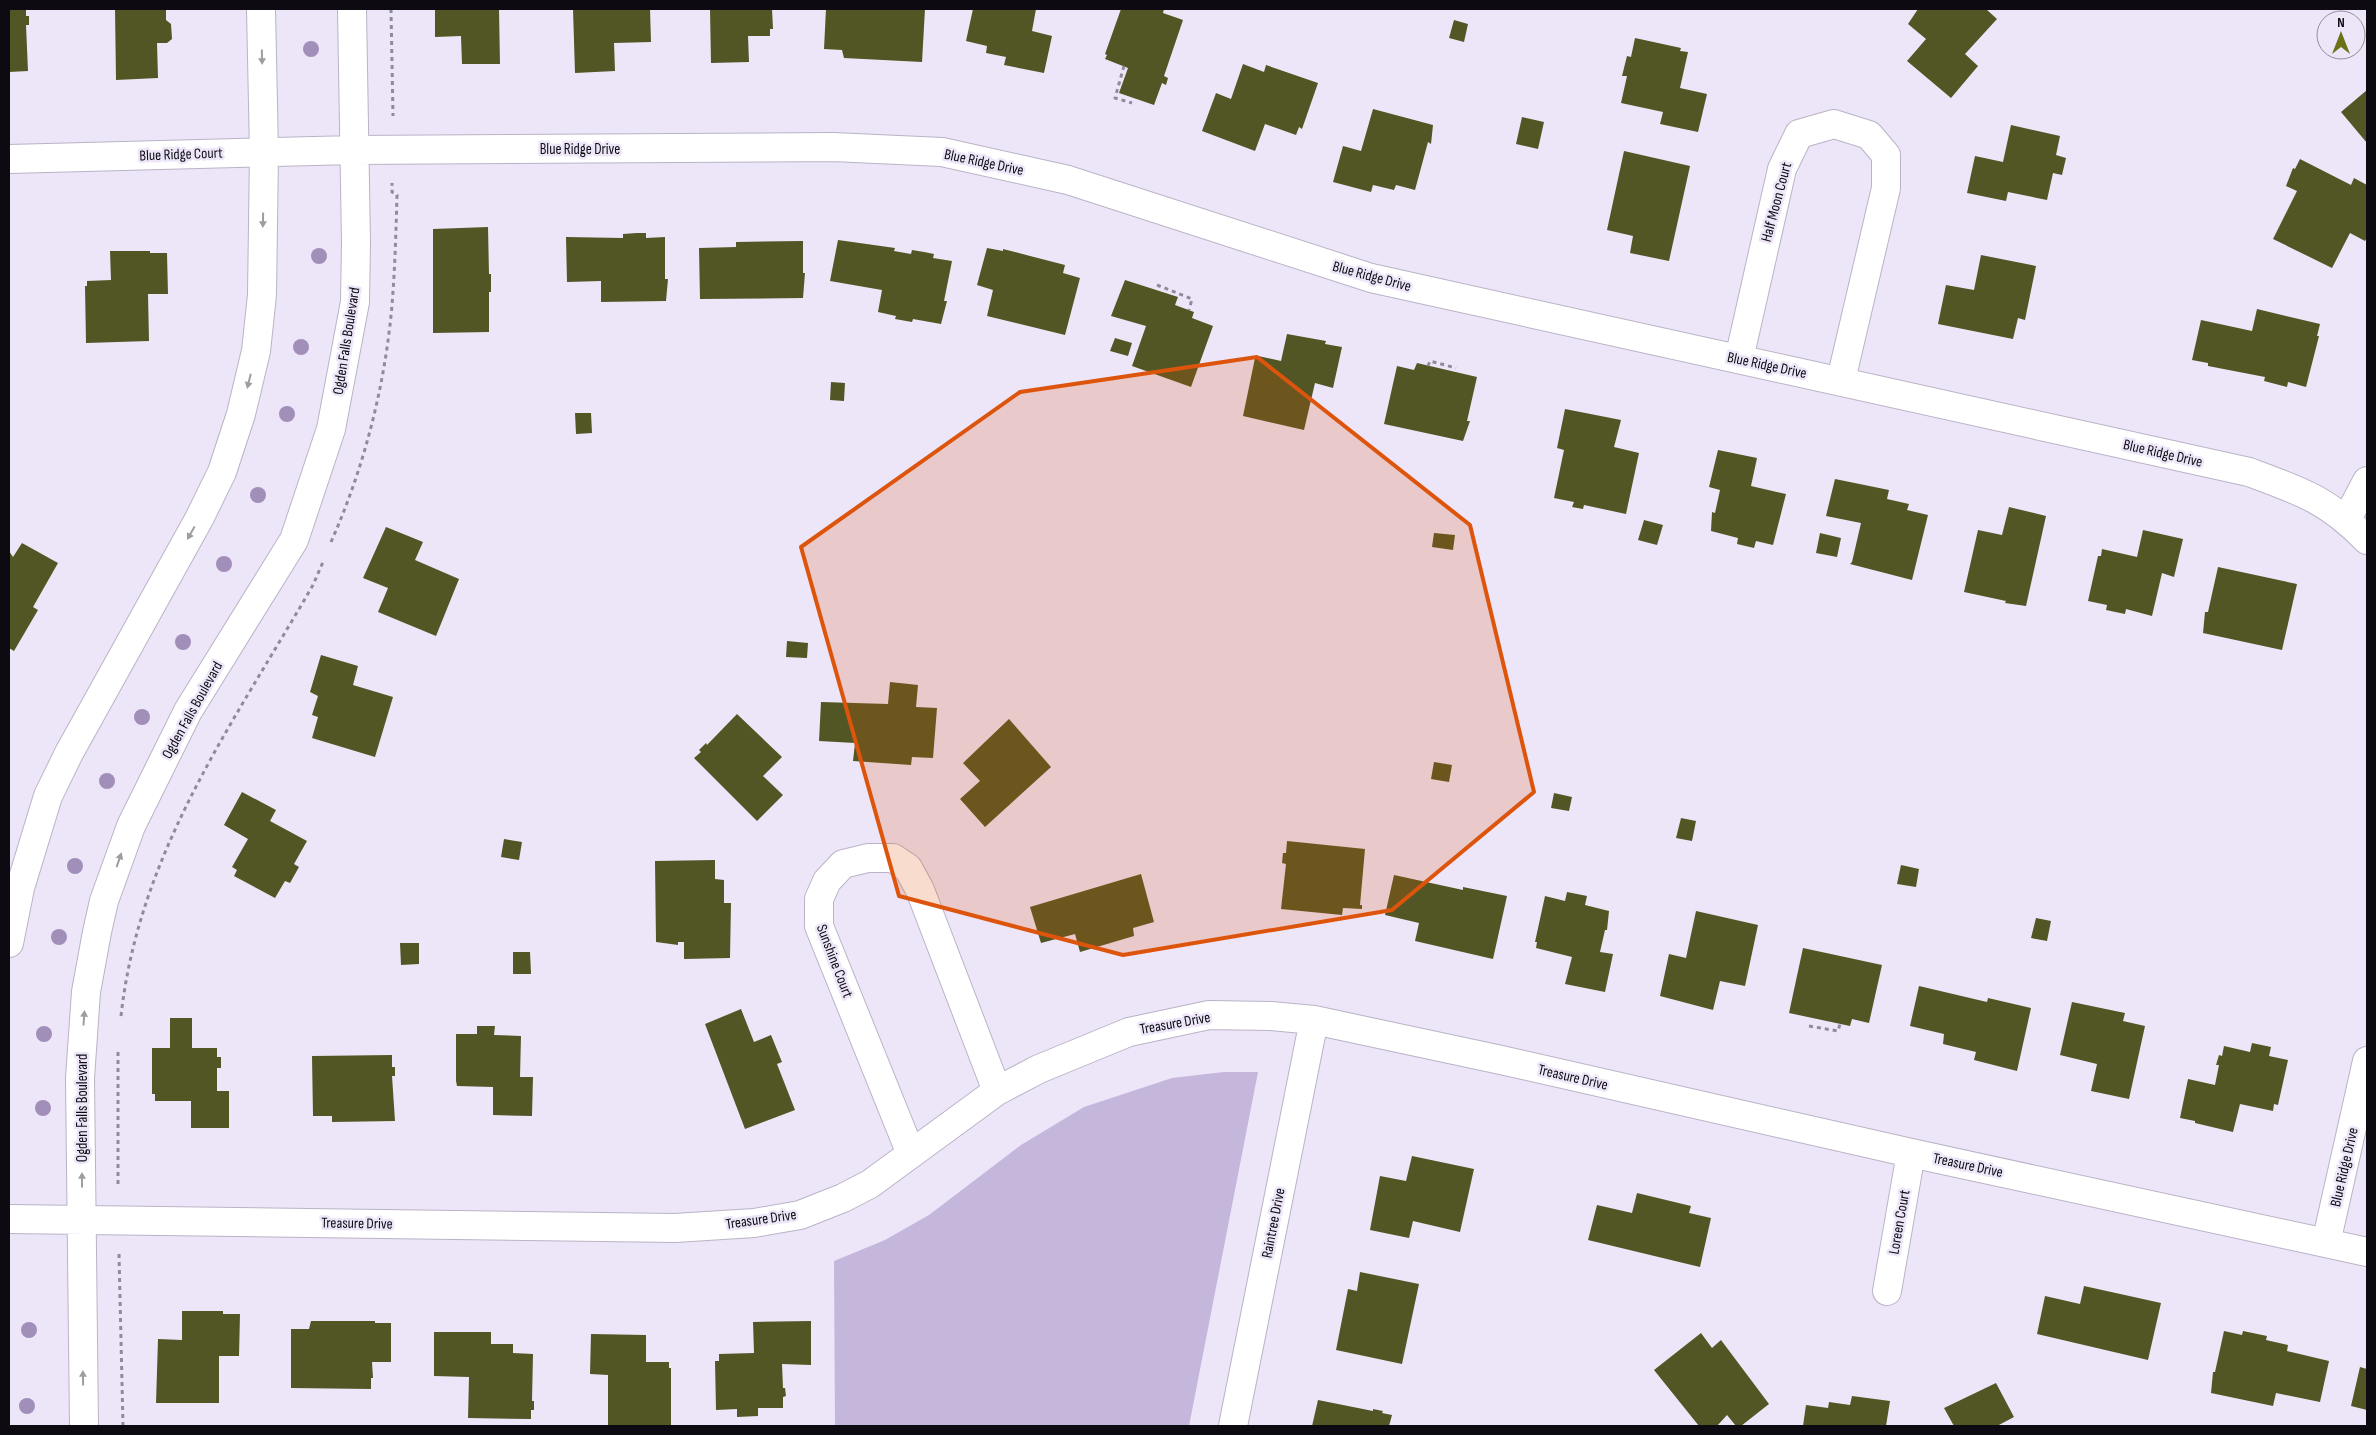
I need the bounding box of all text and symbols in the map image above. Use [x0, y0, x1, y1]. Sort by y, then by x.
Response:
north arrow [2316, 10, 2366, 60]
text: N [2337, 14, 2345, 31]
one-way arrow [258, 50, 266, 66]
street label: Blue Ridge Drive [540, 140, 620, 159]
street label: Blue Ridge Court [139, 144, 223, 165]
street label: Blue Ridge Drive [942, 145, 1025, 180]
street label: Half Moon Court [1757, 160, 1796, 244]
one-way arrow [259, 212, 267, 228]
street label: Blue Ridge Drive [1330, 257, 1413, 296]
street label: Ogden Falls Boulevard [329, 286, 364, 396]
street label: Blue Ridge Drive [1725, 348, 1808, 383]
one-way arrow [244, 374, 252, 389]
street label: Blue Ridge Drive [2121, 435, 2204, 472]
one-way arrow [187, 525, 195, 540]
street label: Ogden Falls Boulevard [158, 658, 227, 762]
one-way arrow [116, 852, 123, 867]
street label: Sunshine Court [812, 922, 857, 1001]
street label: Treasure Drive [1138, 1008, 1212, 1039]
one-way arrow [80, 1009, 88, 1025]
street label: Ogden Falls Boulevard [73, 1054, 92, 1162]
street label: Treasure Drive [1536, 1060, 1610, 1095]
street label: Blue Ridge Drive [2326, 1126, 2363, 1209]
street label: Treasure Drive [1931, 1149, 2005, 1182]
one-way arrow [78, 1172, 86, 1188]
street label: Raintree Drive [1257, 1186, 1290, 1260]
street label: Loreen Court [1884, 1188, 1915, 1256]
street label: Treasure Drive [725, 1205, 798, 1234]
street label: Treasure Drive [321, 1213, 393, 1234]
one-way arrow [79, 1369, 87, 1385]

